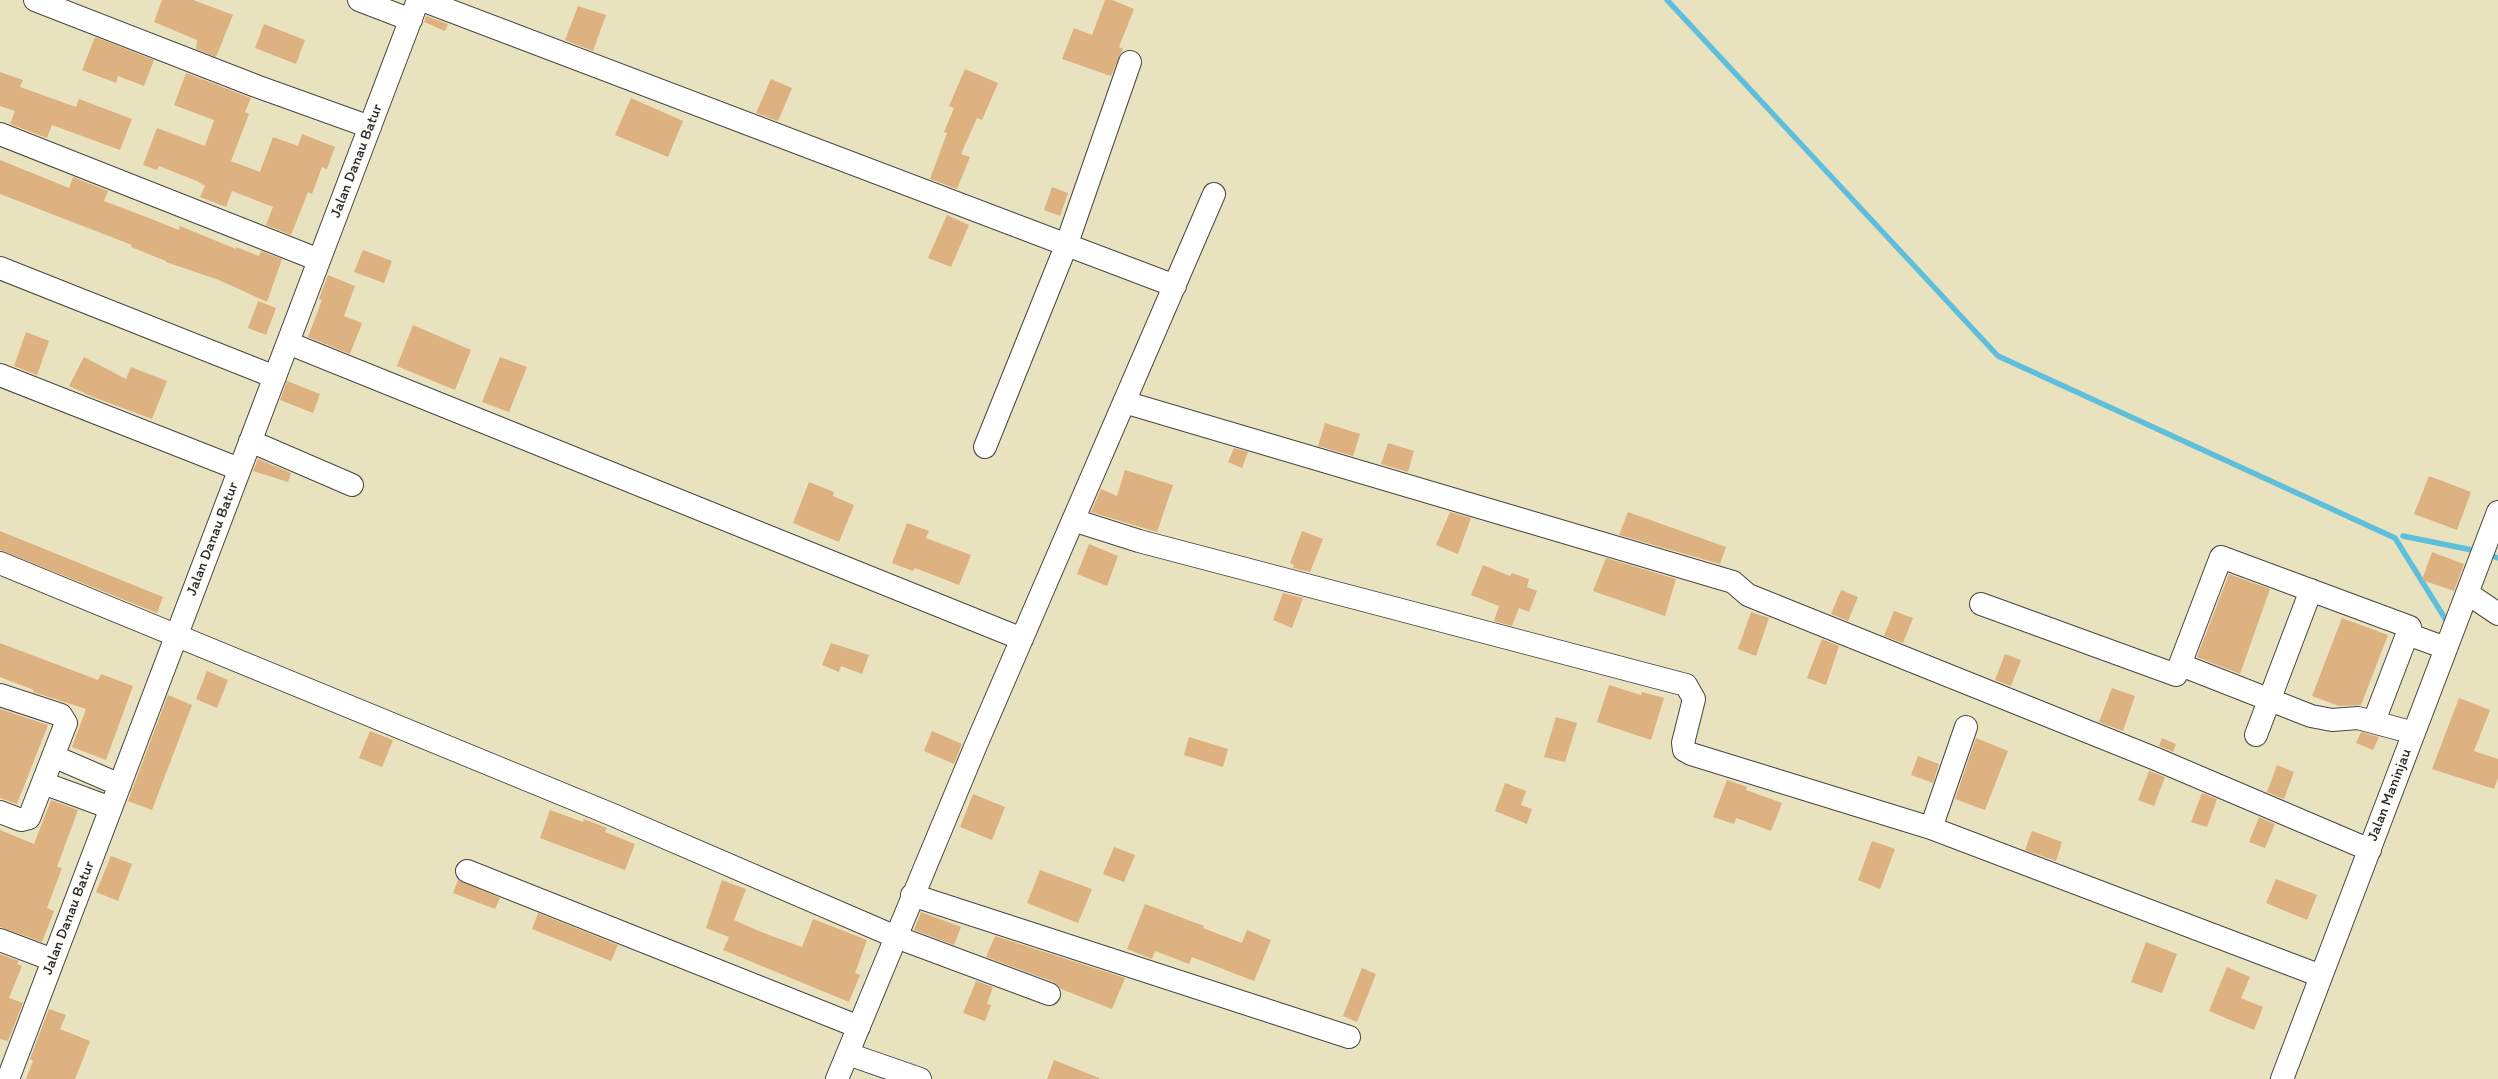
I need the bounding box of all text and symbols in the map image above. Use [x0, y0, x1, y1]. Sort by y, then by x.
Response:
street label: Jalan Danau Batur [327, 102, 387, 220]
street label: Jalan Danau Batur [183, 480, 243, 598]
street label: Jalan Maninjau [2364, 746, 2416, 844]
street label: Jalan Danau Batur [39, 859, 99, 977]

